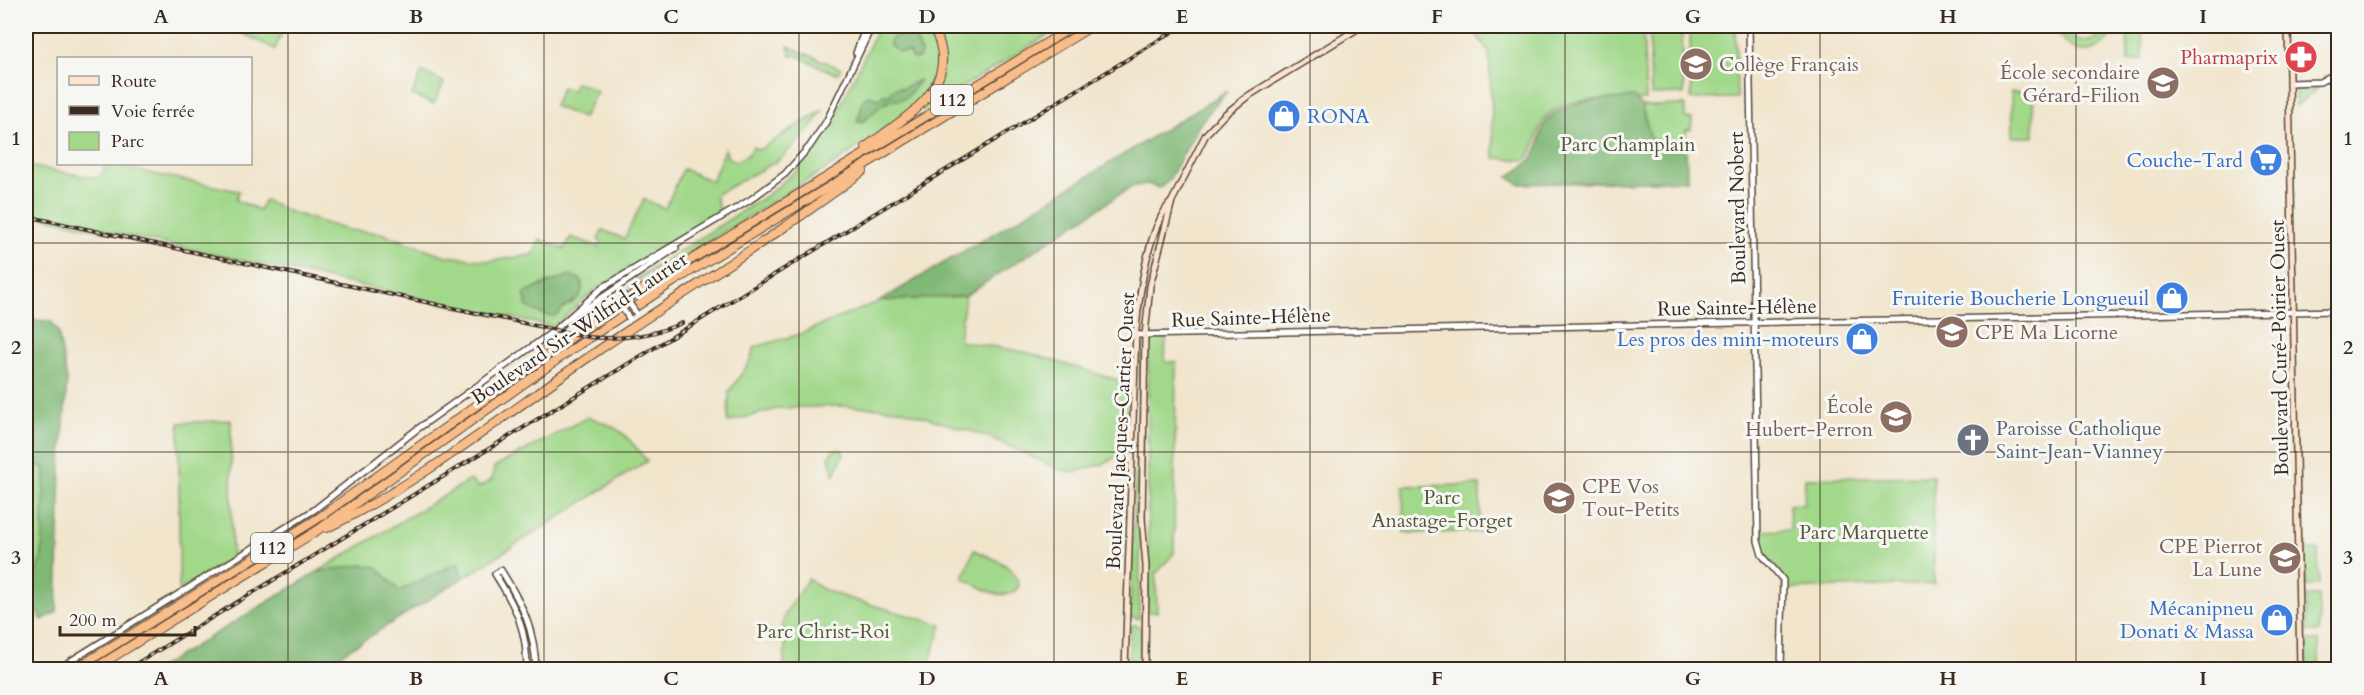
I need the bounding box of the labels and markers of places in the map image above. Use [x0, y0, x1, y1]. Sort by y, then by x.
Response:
pharmacy icon: Pharmaprix [2283, 39, 2319, 75]
place label: Pharmaprix [2180, 44, 2278, 71]
school or university icon: Collège Français [1678, 46, 1714, 82]
place label: Collège Français [1719, 51, 1859, 78]
place label: École secondaire Gérard-Filion [2000, 59, 2141, 109]
school or university icon: École secondaire Gérard-Filion [2145, 65, 2181, 101]
shop icon: RONA [1266, 98, 1302, 134]
place label: RONA [1307, 103, 1370, 130]
supermarket icon: Couche-Tard [2248, 142, 2284, 178]
place label: Couche-Tard [2127, 147, 2243, 174]
shop icon: Fruiterie Boucherie Longueuil [2154, 280, 2190, 316]
place label: Fruiterie Boucherie Longueuil [1892, 285, 2149, 312]
school or university icon: CPE Ma Licorne [1934, 314, 1970, 350]
place label: CPE Ma Licorne [1975, 319, 2118, 346]
shop icon: Les pros des mini-moteurs [1844, 321, 1880, 357]
place label: Les pros des mini-moteurs [1617, 326, 1839, 353]
place label: École Hubert-Perron [1745, 393, 1874, 443]
school or university icon: École Hubert-Perron [1878, 399, 1914, 435]
place label: Paroisse Catholique Saint-Jean-Vianney [1996, 415, 2163, 465]
church icon: Paroisse Catholique Saint-Jean-Vianney [1955, 422, 1991, 458]
place label: CPE Vos Tout-Petits [1582, 473, 1680, 523]
school or university icon: CPE Vos Tout-Petits [1541, 480, 1577, 516]
place label: CPE Pierrot La Lune [2159, 533, 2263, 583]
school or university icon: CPE Pierrot La Lune [2267, 540, 2303, 576]
place label: Mécanipneu Donati & Massa [2120, 595, 2254, 645]
shop icon: Mécanipneu Donati & Massa [2259, 602, 2295, 638]

